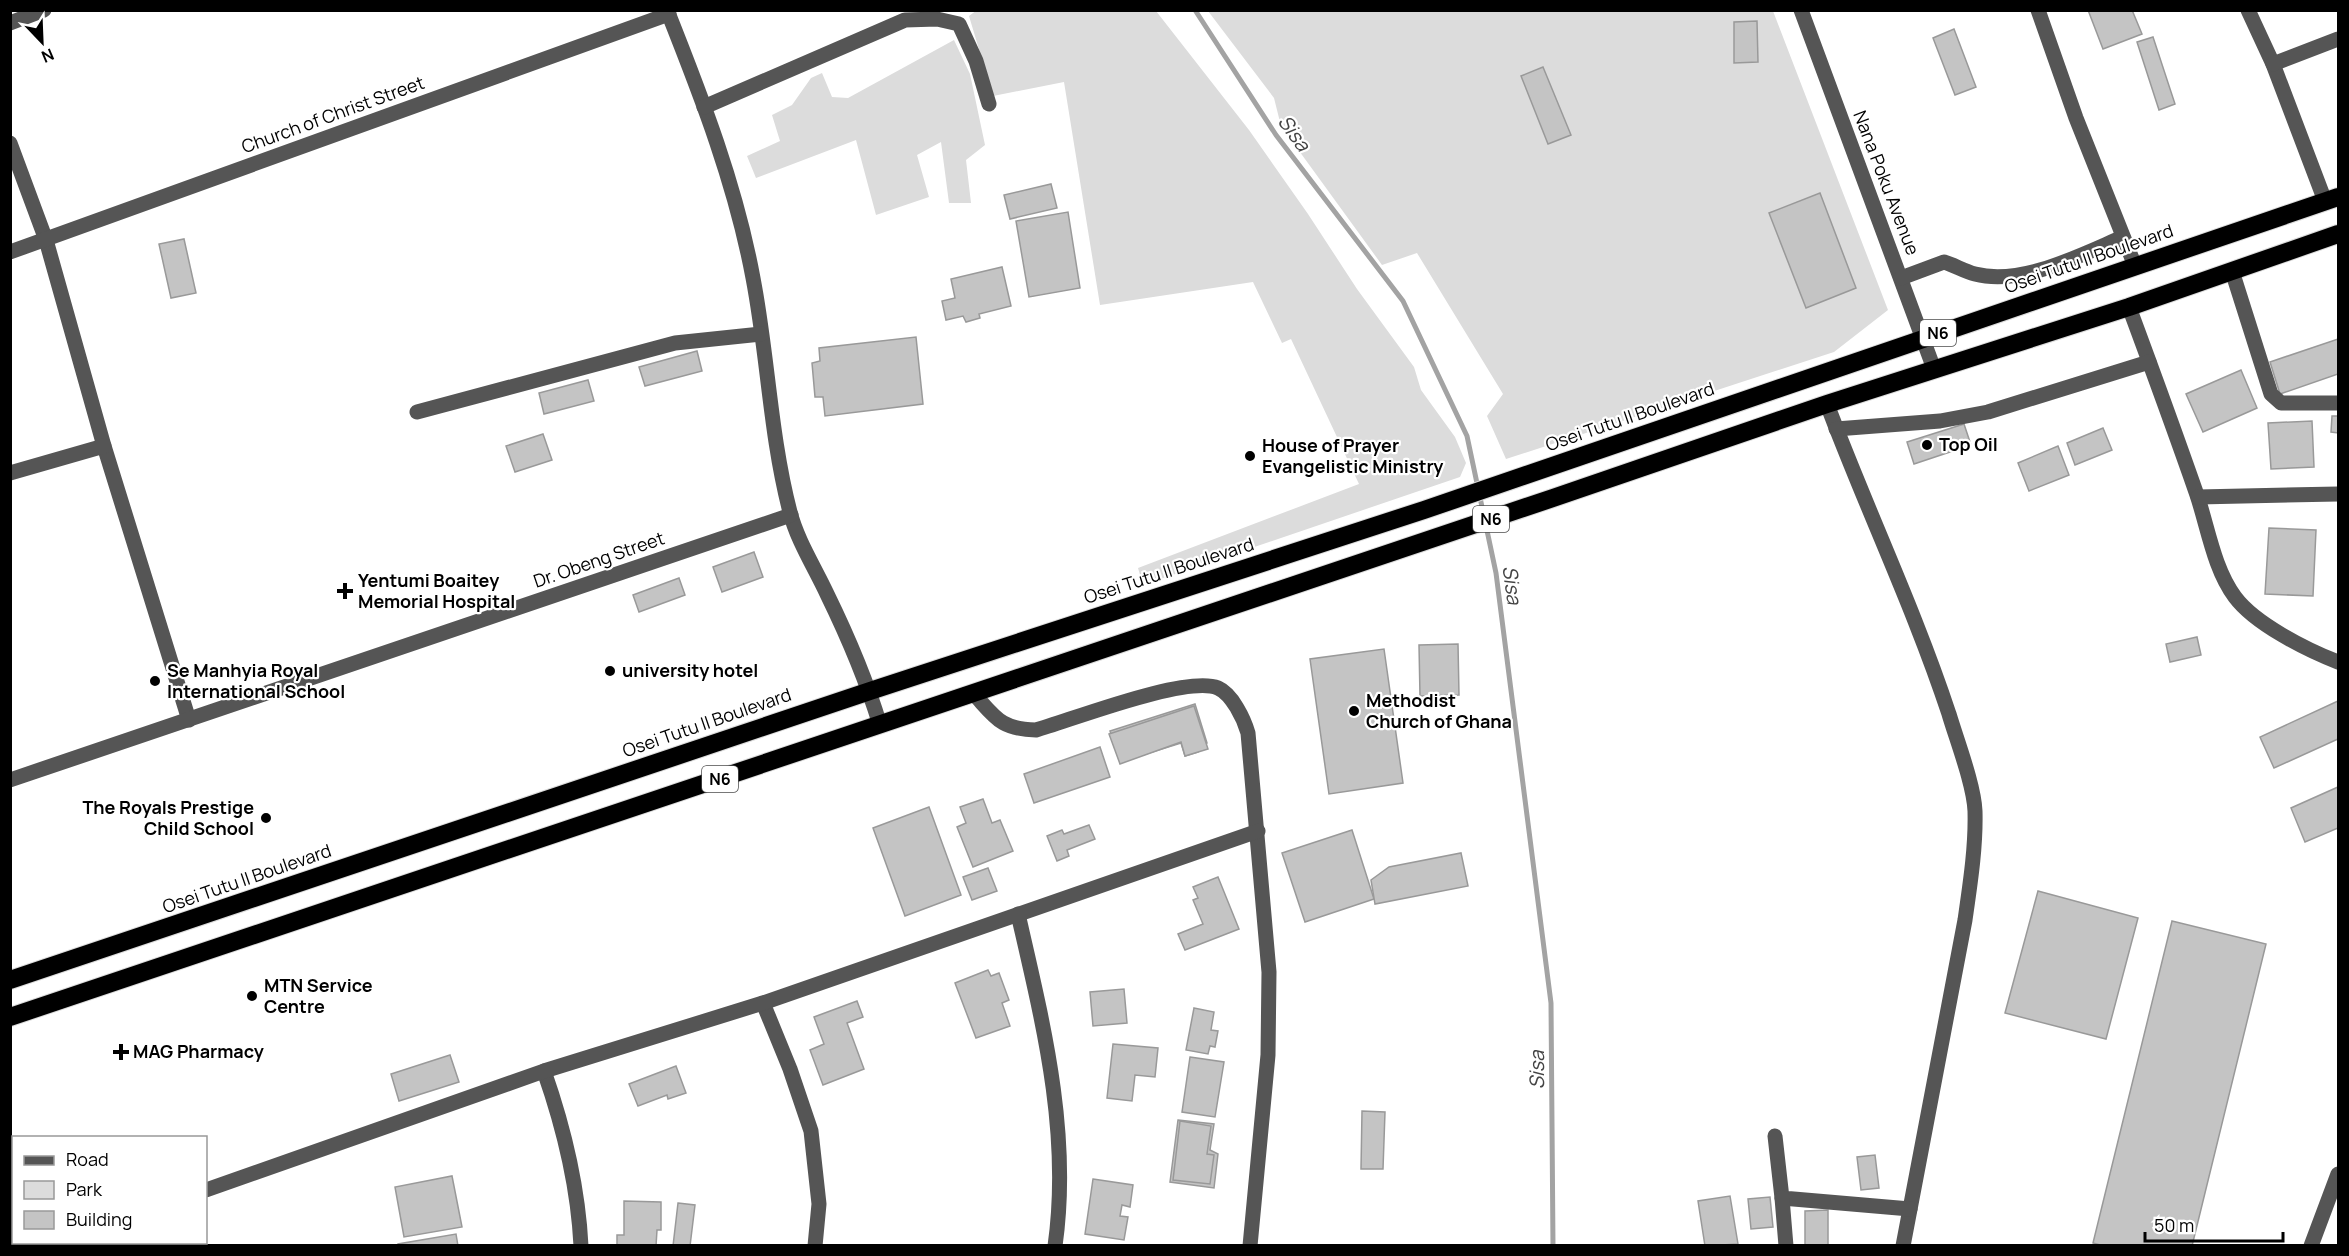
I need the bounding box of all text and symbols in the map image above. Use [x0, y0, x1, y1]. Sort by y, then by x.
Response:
north arrow [12, 12, 72, 72]
text: N [38, 43, 57, 68]
street label: Church of Christ Street [238, 70, 427, 158]
street label: Nana Poku Avenue [1848, 107, 1926, 258]
water label: Sisa [1272, 109, 1317, 157]
street label: Osei Tutu II Boulevard [2001, 218, 2176, 298]
road number: N6 [1920, 320, 1956, 346]
street label: Osei Tutu II Boulevard [1542, 376, 1717, 456]
place label: Top Oil [1939, 432, 1998, 456]
place label: House of Prayer Evangelistic Ministry [1262, 433, 1443, 478]
marker: Top Oil [1920, 438, 1934, 452]
marker: House of Prayer Evangelistic Ministry [1243, 449, 1257, 463]
road number: N6 [1473, 506, 1509, 532]
street label: Dr. Obeng Street [530, 525, 667, 593]
street label: Osei Tutu II Boulevard [1081, 531, 1257, 609]
water label: Sisa [1496, 564, 1529, 607]
place label: Yentumi Boaitey Memorial Hospital [358, 568, 515, 613]
marker: Yentumi Boaitey Memorial Hospital [336, 582, 354, 600]
place label: Se Manhyia Royal International School [167, 658, 345, 703]
place label: university hotel [622, 658, 758, 682]
marker: university hotel [603, 664, 617, 678]
marker: Se Manhyia Royal International School [148, 674, 162, 688]
street label: Osei Tutu II Boulevard [619, 682, 794, 762]
place label: Methodist Church of Ghana [1366, 688, 1512, 733]
marker: Methodist Church of Ghana [1347, 704, 1361, 718]
road number: N6 [702, 766, 738, 792]
place label: The Royals Prestige Child School [82, 795, 254, 840]
marker: The Royals Prestige Child School [259, 811, 273, 825]
street label: Osei Tutu II Boulevard [159, 838, 334, 918]
place label: MTN Service Centre [264, 973, 373, 1018]
marker: MTN Service Centre [245, 989, 259, 1003]
place label: MAG Pharmacy [133, 1039, 264, 1063]
marker: MAG Pharmacy [114, 1045, 128, 1059]
water label: Sisa [1523, 1050, 1550, 1089]
legend [12, 1136, 207, 1244]
text: Road [66, 1147, 109, 1171]
text: Park [66, 1177, 103, 1201]
scale bar [2145, 1205, 2283, 1243]
text: Building [66, 1207, 132, 1231]
text: 50 m [2154, 1213, 2194, 1237]

